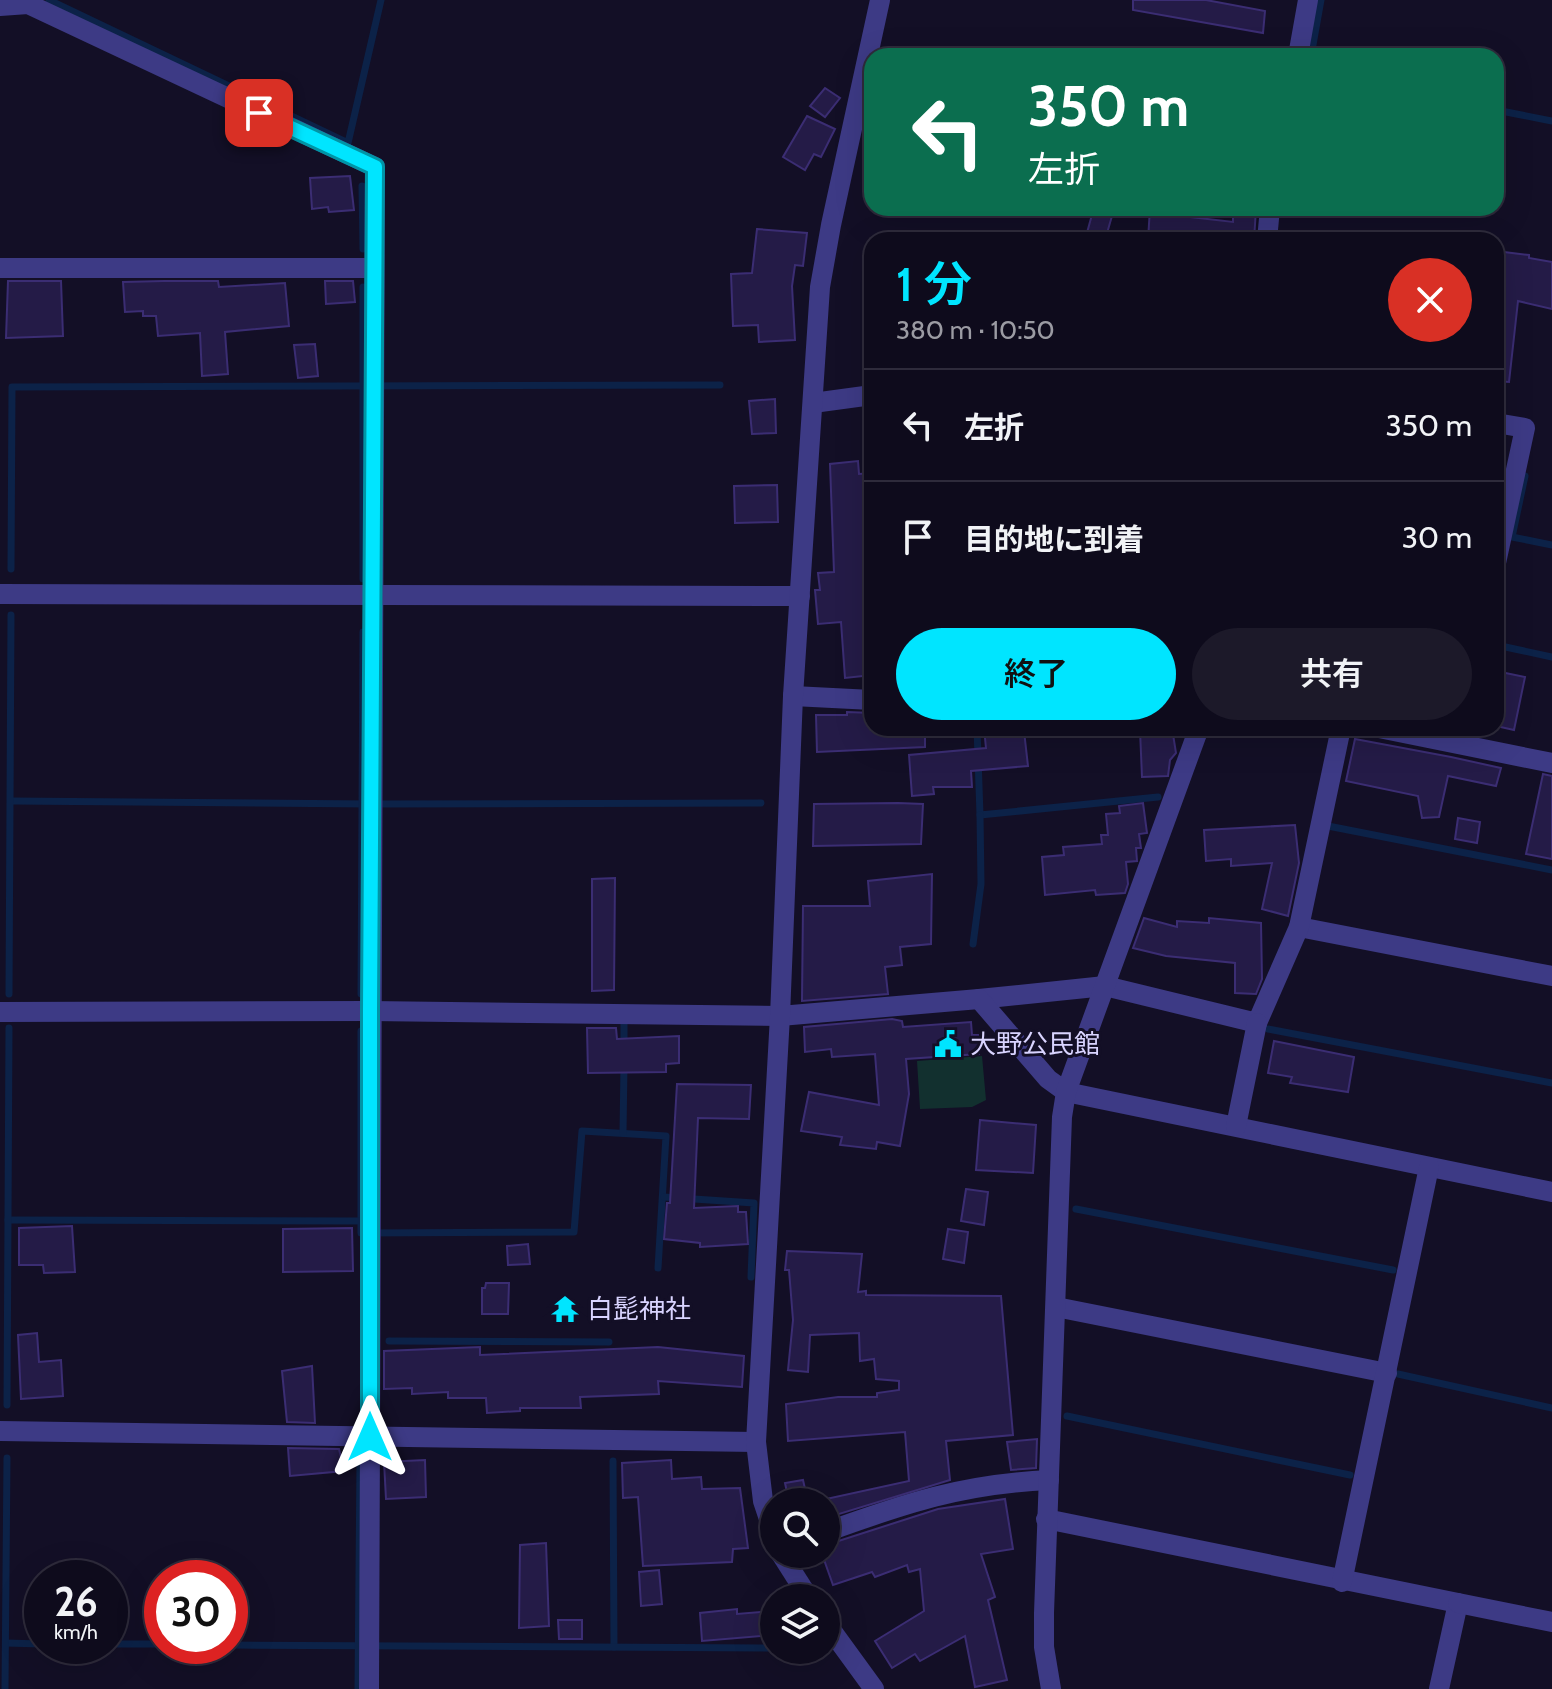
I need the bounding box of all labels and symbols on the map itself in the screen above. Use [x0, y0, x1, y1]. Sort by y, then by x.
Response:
pin [225, 79, 293, 147]
place label: 大野公民館 [970, 1028, 1100, 1060]
public building icon: 大野公民館 [933, 1029, 963, 1059]
place label: 白髭神社 [587, 1293, 691, 1325]
temple icon: 白髭神社 [550, 1294, 580, 1324]
position arrow [328, 1395, 412, 1479]
speed limit sign: 30 [144, 1560, 248, 1664]

